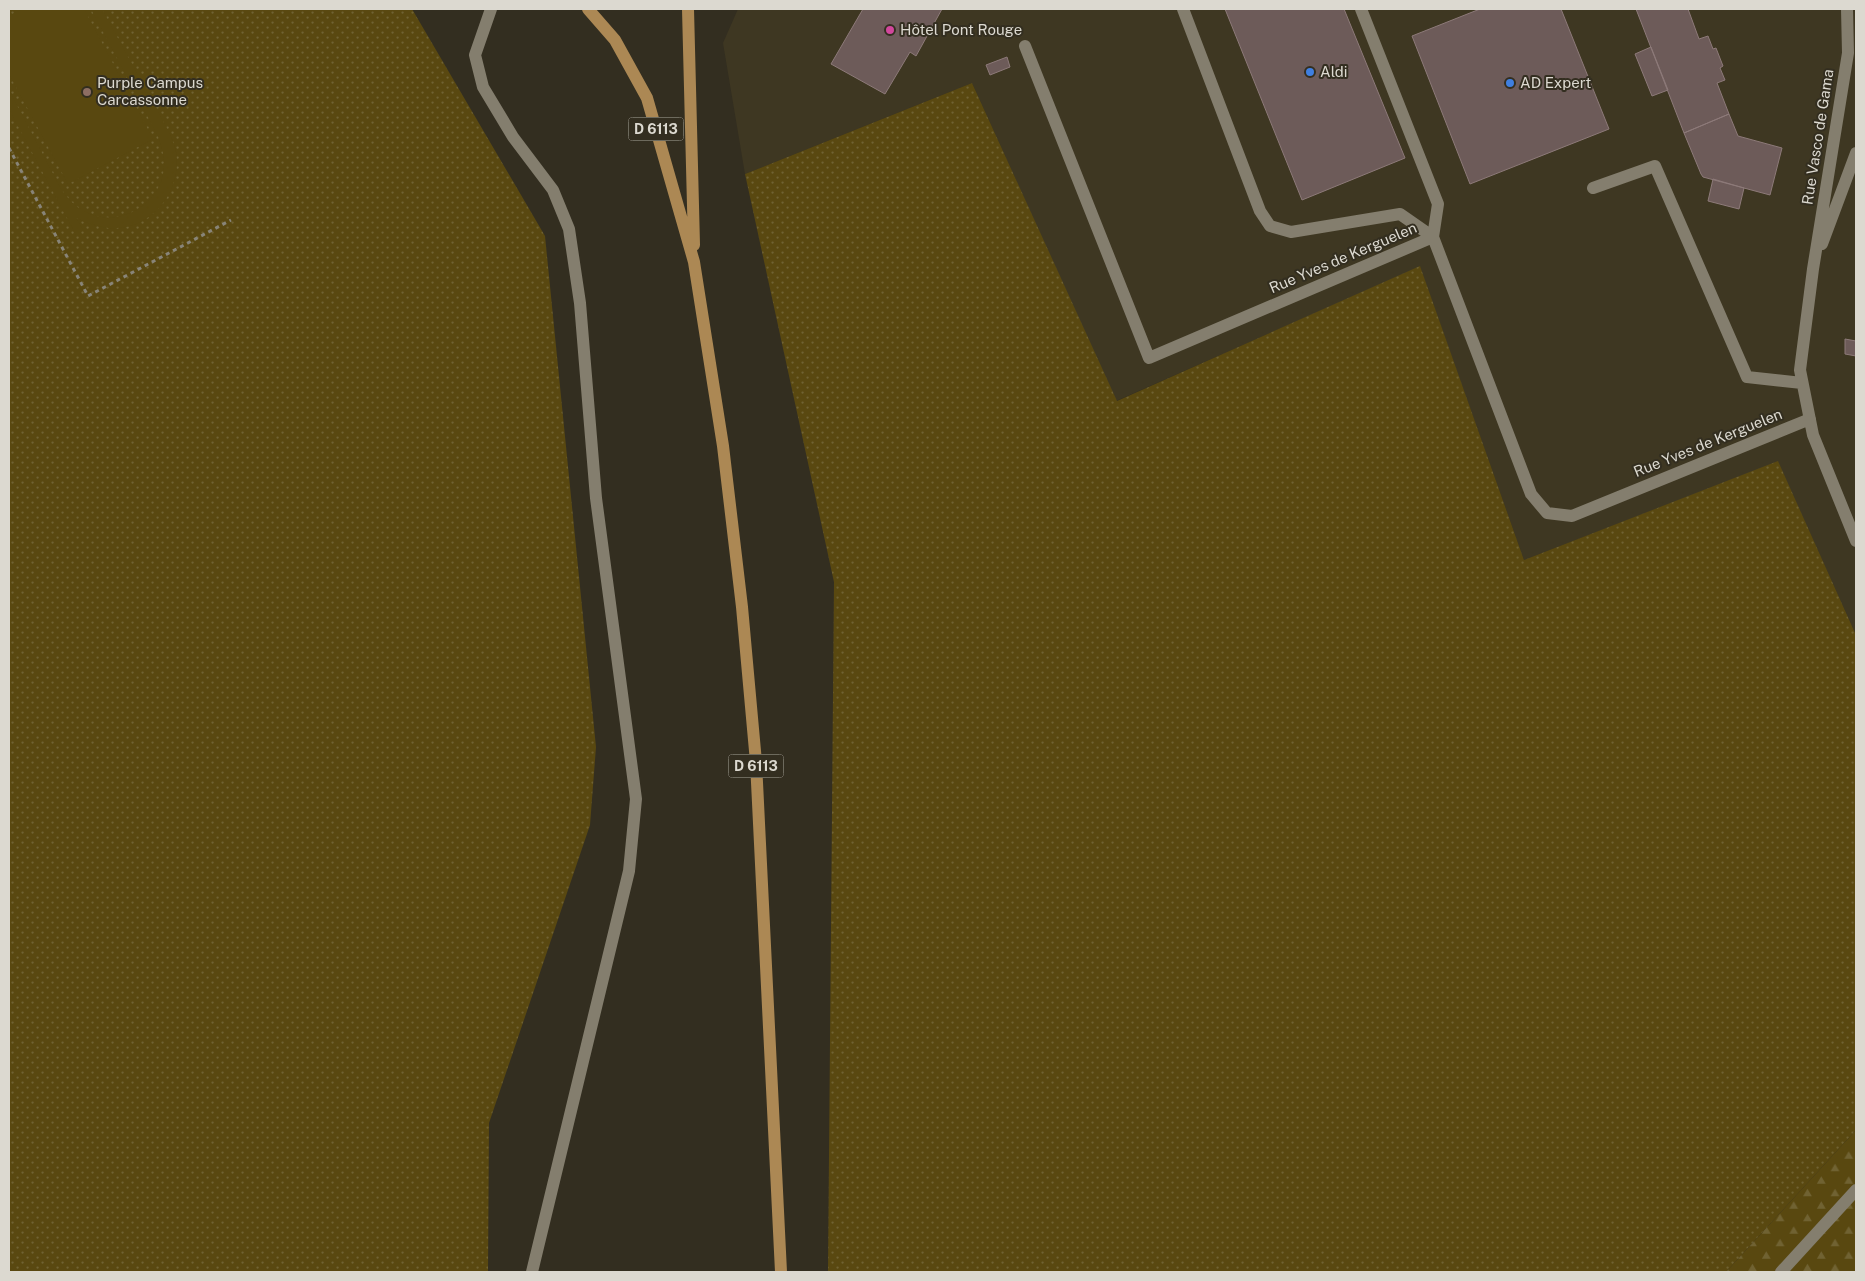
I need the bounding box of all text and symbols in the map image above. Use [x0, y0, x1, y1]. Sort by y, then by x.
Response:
place label: Hôtel Pont Rouge [900, 21, 1022, 38]
marker: Hôtel Pont Rouge [884, 24, 896, 36]
place label: Aldi [1320, 63, 1348, 80]
marker: Aldi [1304, 66, 1316, 78]
street label: Rue Vasco de Gama [1798, 68, 1837, 206]
place label: Purple Campus Carcassonne [97, 74, 203, 108]
place label: AD Expert [1520, 74, 1591, 91]
marker: AD Expert [1504, 77, 1516, 89]
marker: Purple Campus Carcassonne [81, 86, 93, 98]
road number: D 6113 [628, 118, 684, 140]
street label: Rue Yves de Kerguelen [1266, 219, 1419, 296]
street label: Rue Yves de Kerguelen [1631, 405, 1785, 480]
road number: D 6113 [728, 754, 784, 778]

